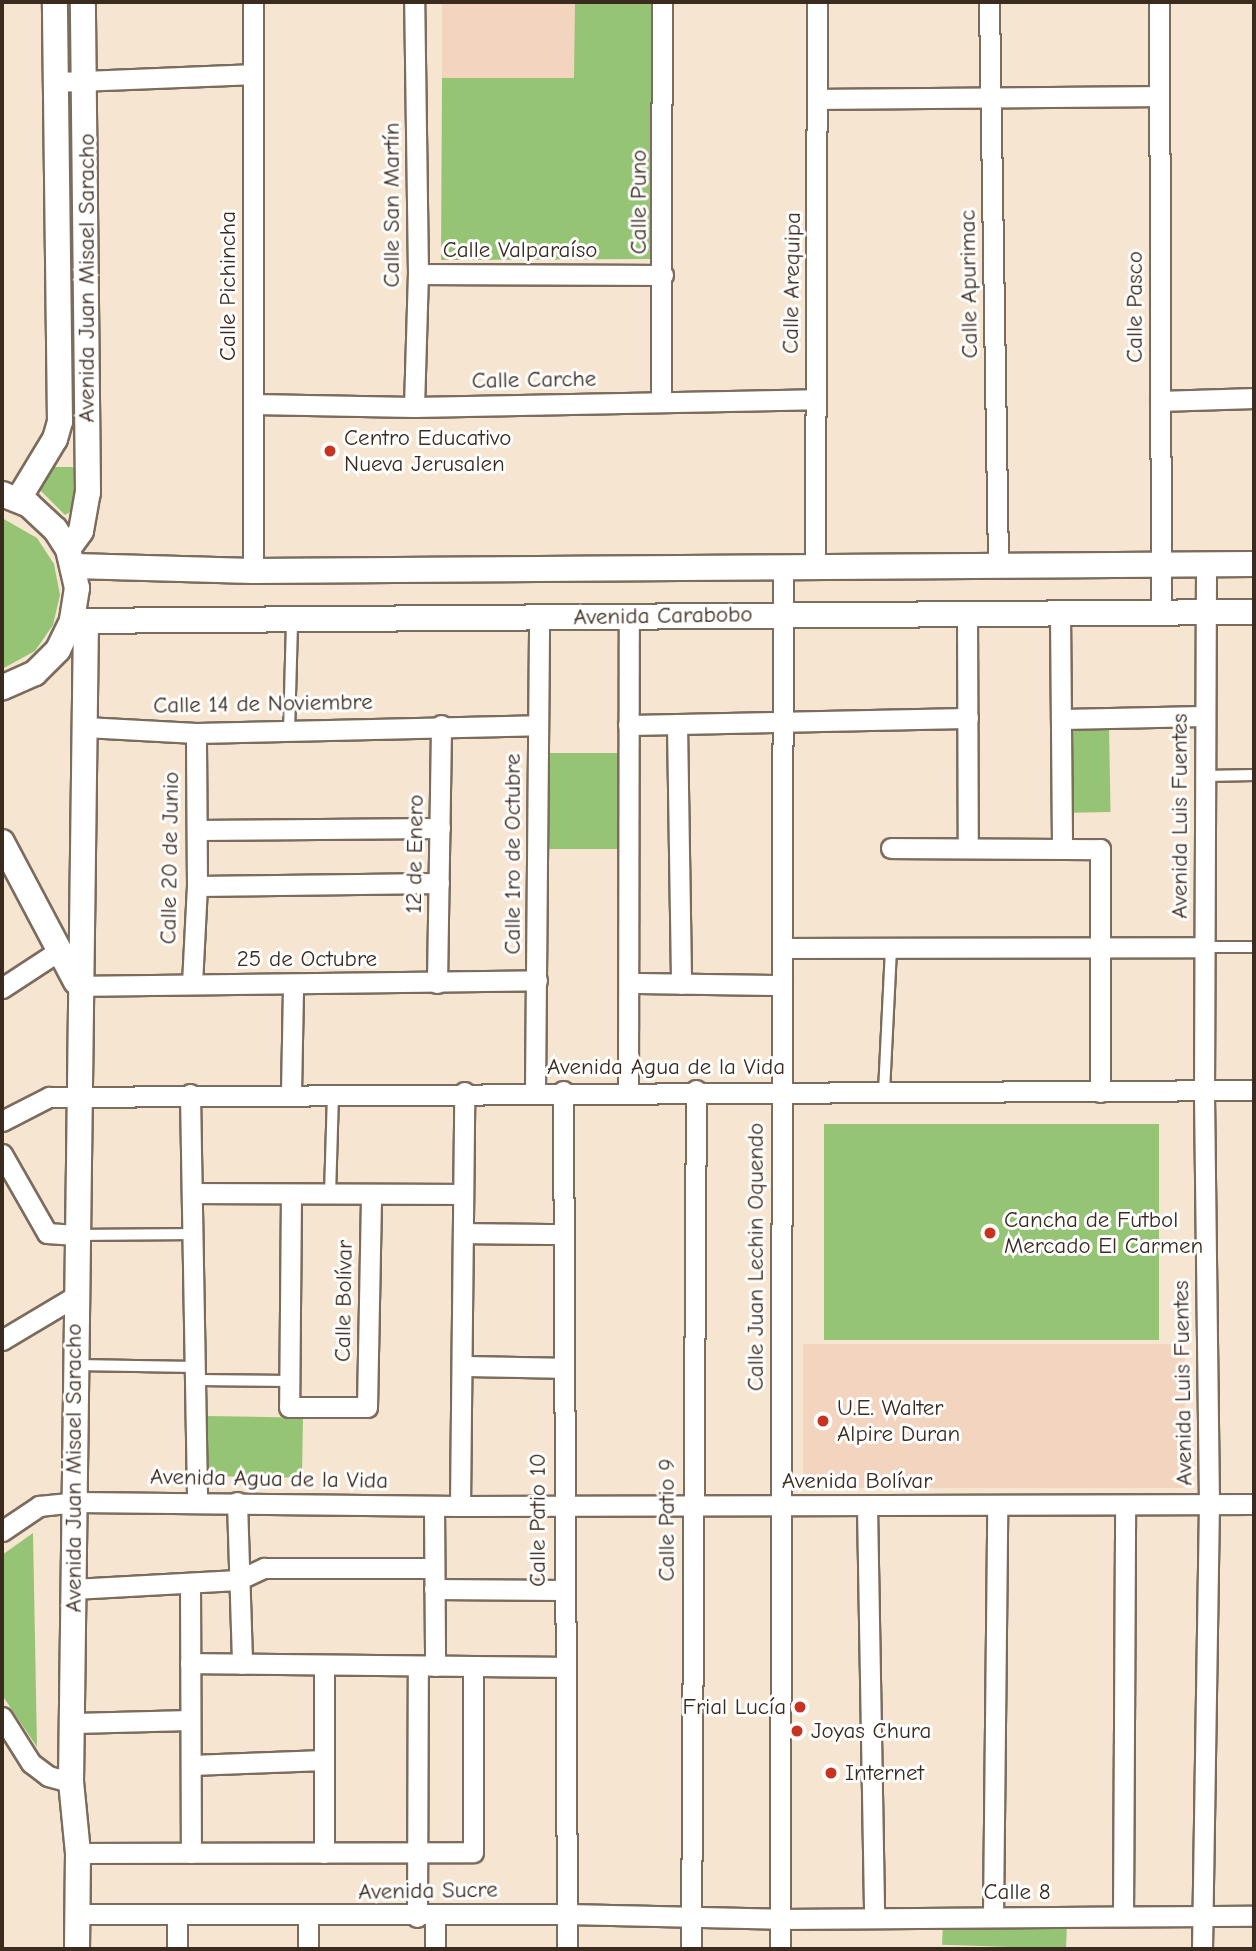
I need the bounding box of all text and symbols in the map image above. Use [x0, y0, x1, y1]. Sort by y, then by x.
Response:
street label: Calle San Martín [378, 122, 406, 288]
street label: Avenida Juan Misael Saracho [73, 133, 101, 423]
street label: Calle Puno [625, 150, 653, 254]
street label: Calle Apurimac [954, 209, 984, 359]
street label: Calle Pichincha [214, 211, 242, 361]
street label: Calle Arequipa [777, 212, 807, 354]
street label: Calle Valparaíso [443, 236, 597, 264]
street label: Calle Pasco [1121, 251, 1149, 363]
street label: Calle Carche [471, 365, 597, 395]
place label: Centro Educativo Nueva Jerusalen [344, 424, 511, 478]
marker: Centro Educativo Nueva Jerusalen [322, 443, 338, 459]
street label: Avenida Carabobo [573, 601, 753, 631]
street label: Calle 14 de Noviembre [153, 688, 373, 720]
street label: Avenida Luis Fuentes [1166, 713, 1194, 919]
street label: Calle 1ro de Octubre [499, 753, 527, 955]
street label: Calle 20 de Junio [155, 771, 185, 945]
street label: 12 de Enero [400, 794, 430, 914]
street label: 25 de Octubre [237, 945, 377, 973]
street label: Avenida Agua de la Vida [547, 1053, 785, 1081]
street label: Calle Juan Lechin Oquendo [742, 1123, 770, 1391]
place label: Cancha de Futbol Mercado El Carmen [1004, 1206, 1203, 1260]
marker: Cancha de Futbol Mercado El Carmen [982, 1225, 998, 1241]
street label: Calle Bolívar [329, 1240, 359, 1362]
street label: Avenida Luis Fuentes [1167, 1280, 1199, 1486]
street label: Avenida Juan Misael Saracho [60, 1323, 88, 1613]
place label: U.E. Walter Alpire Duran [837, 1394, 960, 1448]
marker: U.E. Walter Alpire Duran [815, 1413, 831, 1429]
street label: Calle Patio 10 [524, 1453, 552, 1587]
street label: Calle Patio 9 [653, 1459, 681, 1581]
street label: Avenida Agua de la Vida [150, 1463, 388, 1495]
street label: Avenida Bolívar [782, 1467, 932, 1495]
place label: Frial Lucía [683, 1693, 786, 1721]
marker: Frial Lucía [792, 1699, 808, 1715]
place label: Joyas Chura [811, 1717, 931, 1745]
marker: Joyas Chura [789, 1723, 805, 1739]
place label: Internet [845, 1759, 924, 1787]
marker: Internet [823, 1765, 839, 1781]
street label: Avenida Sucre [358, 1876, 498, 1906]
street label: Calle 8 [983, 1878, 1051, 1906]

